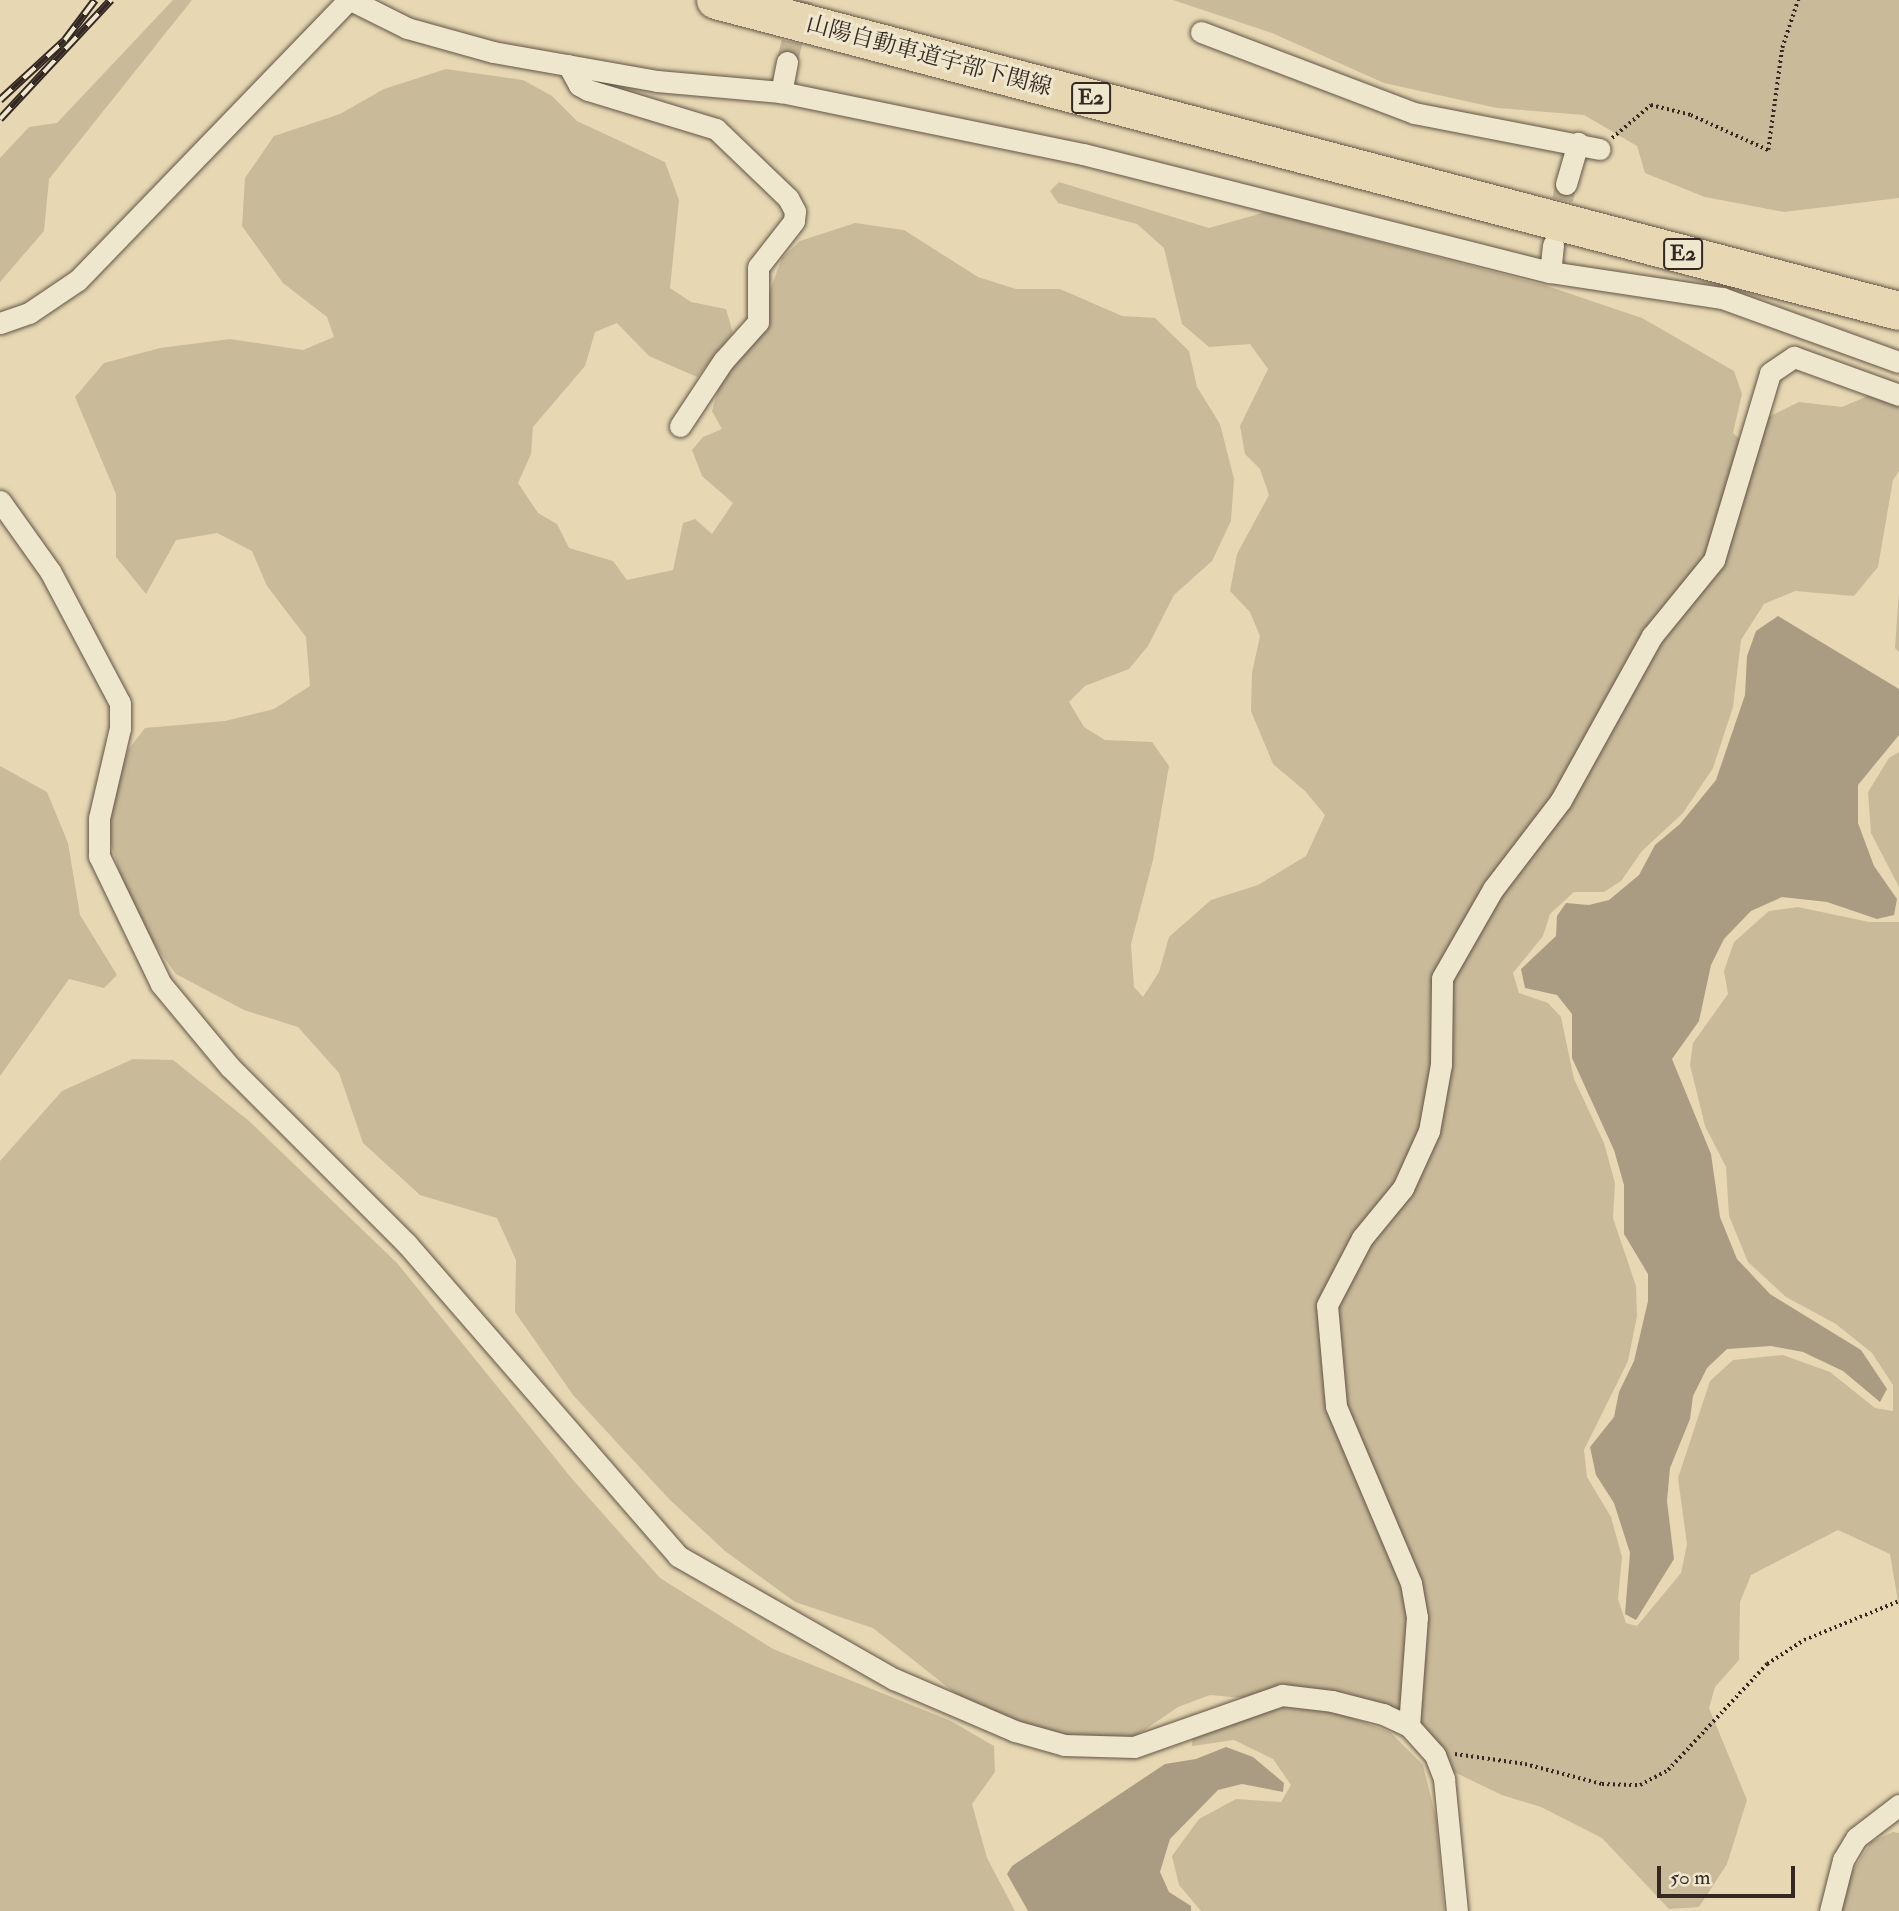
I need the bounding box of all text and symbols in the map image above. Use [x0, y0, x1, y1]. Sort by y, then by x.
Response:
street label: 山陽自動車道宇部下関線 [803, 10, 1055, 102]
road number: E2 [1070, 80, 1112, 116]
road number: E2 [1662, 236, 1704, 272]
scale bar [1661, 1852, 1799, 1896]
text: 50 m [1670, 1864, 1711, 1891]

